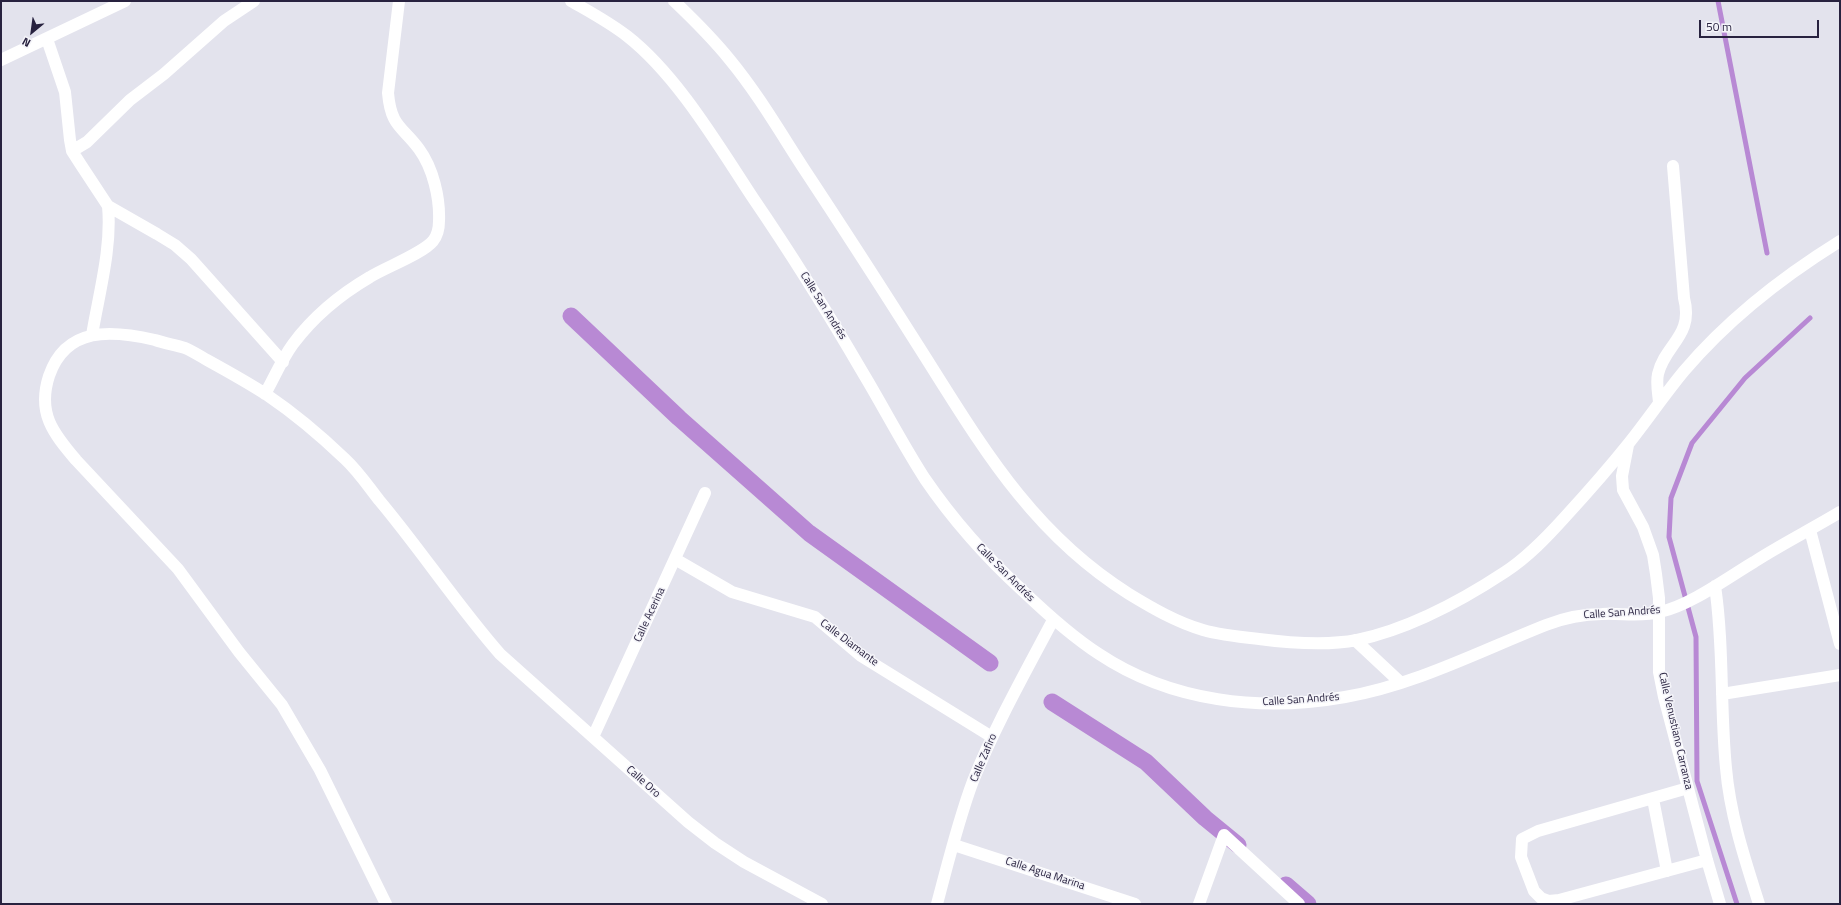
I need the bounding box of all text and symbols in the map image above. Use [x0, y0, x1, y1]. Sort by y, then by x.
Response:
north arrow [12, 12, 52, 52]
scale bar [1701, 12, 1821, 38]
text: 50 m [1706, 17, 1732, 36]
text: N [19, 34, 33, 51]
street label: Calle San Andrés [797, 270, 849, 342]
street label: Calle San Andrés [973, 541, 1037, 605]
street label: Calle Acerina [632, 585, 668, 645]
street label: Calle San Andrés [1583, 604, 1661, 622]
street label: Calle Diamante [817, 617, 881, 669]
street label: Calle Venustiano Carranza [1655, 671, 1695, 791]
street label: Calle San Andrés [1262, 691, 1340, 709]
street label: Calle Zafiro [968, 732, 1000, 784]
street label: Calle Oro [623, 763, 663, 801]
street label: Calle Agua Marina [1004, 855, 1086, 893]

